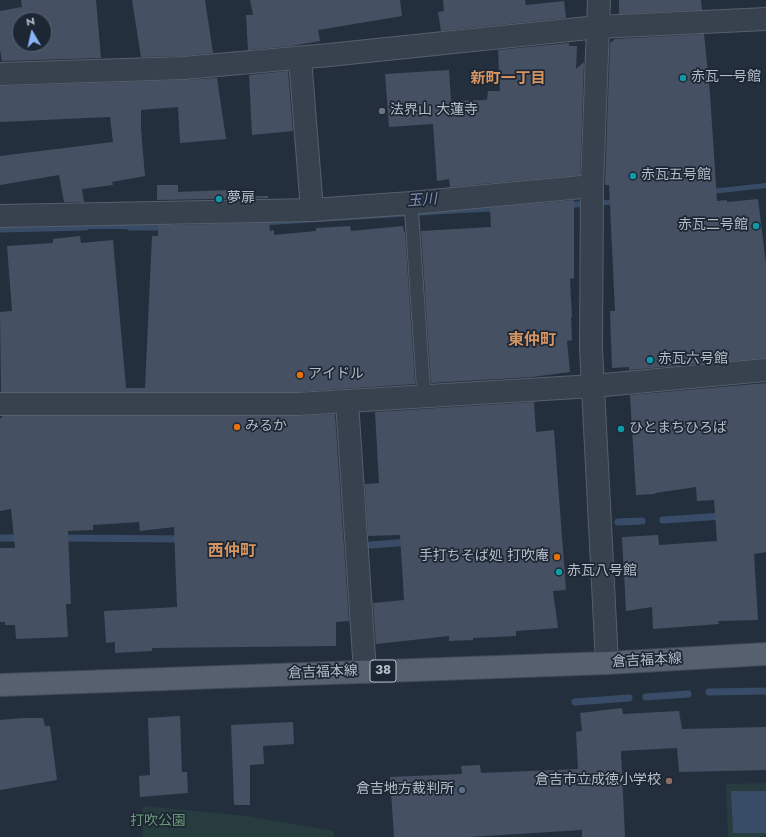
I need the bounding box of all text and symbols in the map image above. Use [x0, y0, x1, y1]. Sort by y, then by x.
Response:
north arrow [12, 12, 52, 52]
text: N [25, 13, 36, 30]
district label: 新町一丁目 [471, 70, 545, 88]
place label: 赤瓦一号館 [691, 70, 761, 86]
marker: 赤瓦一号館 [678, 73, 688, 83]
place label: 法界山 大蓮寺 [390, 103, 478, 119]
marker: 法界山 大蓮寺 [377, 106, 387, 116]
place label: 赤瓦五号館 [641, 168, 711, 184]
marker: 赤瓦五号館 [628, 171, 638, 181]
place label: 夢扉 [227, 191, 255, 207]
water label: 玉川 [406, 191, 438, 211]
marker: 夢扉 [214, 194, 224, 204]
place label: 赤瓦二号館 [678, 218, 748, 234]
marker: 赤瓦二号館 [751, 221, 761, 231]
district label: 東仲町 [508, 331, 556, 351]
place label: 赤瓦六号館 [658, 352, 728, 368]
marker: 赤瓦六号館 [645, 355, 655, 365]
place label: アイドル [308, 367, 364, 383]
marker: アイドル [295, 370, 305, 380]
place label: みるか [245, 419, 287, 435]
place label: ひとまちひろば [629, 421, 727, 437]
marker: みるか [232, 422, 242, 432]
marker: ひとまちひろば [616, 424, 626, 434]
district label: 西仲町 [208, 542, 256, 562]
place label: 手打ちそば処 打吹庵 [419, 549, 549, 565]
marker: 手打ちそば処 打吹庵 [552, 552, 562, 562]
place label: 赤瓦八号館 [567, 564, 637, 580]
marker: 赤瓦八号館 [554, 567, 564, 577]
street label: 倉吉福本線 [612, 651, 682, 671]
road number: 38 [370, 660, 396, 682]
street label: 倉吉福本線 [288, 663, 358, 683]
place label: 倉吉市立成徳小学校 [535, 773, 661, 789]
marker: 倉吉市立成徳小学校 [664, 776, 674, 786]
place label: 倉吉地方裁判所 [356, 782, 454, 798]
marker: 倉吉地方裁判所 [457, 785, 467, 795]
park label: 打吹公園 [130, 814, 186, 830]

